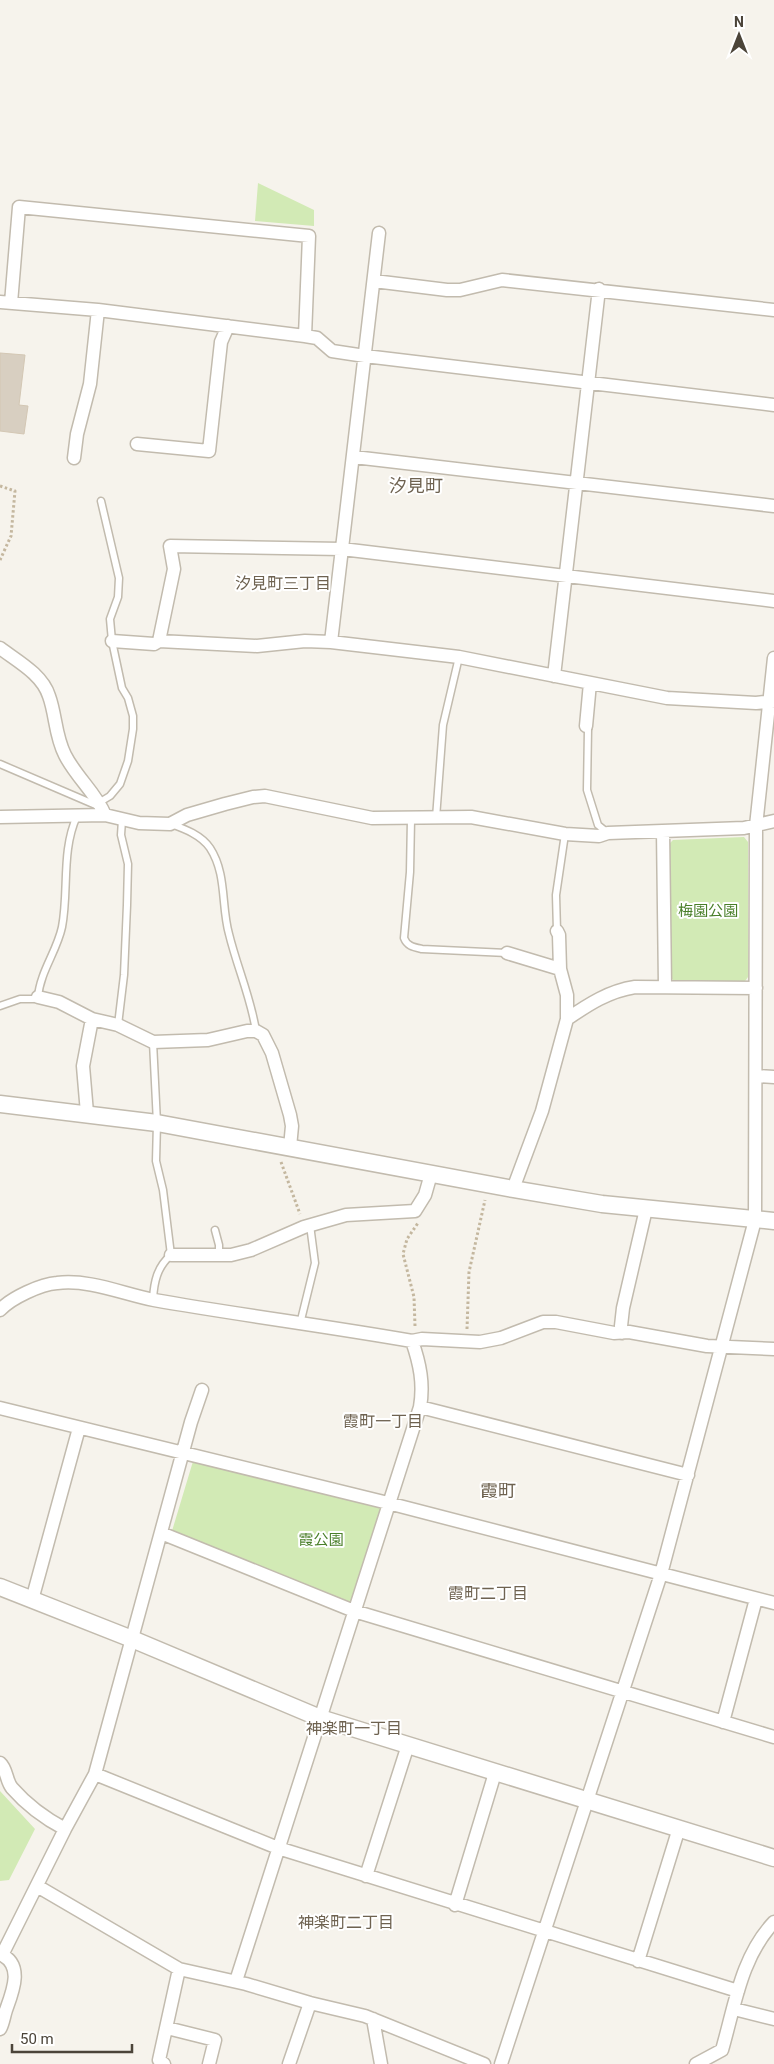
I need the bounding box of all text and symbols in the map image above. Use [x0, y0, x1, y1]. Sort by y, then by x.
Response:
north arrow [714, 10, 764, 60]
text: N [734, 14, 744, 30]
district label: 汐見町 [389, 475, 443, 496]
district label: 汐見町三丁目 [235, 574, 331, 593]
park label: 梅園公園 [678, 902, 738, 920]
district label: 霞町一丁目 [343, 1412, 423, 1431]
district label: 霞町 [480, 1480, 516, 1501]
park label: 霞公園 [298, 1531, 344, 1549]
district label: 霞町二丁目 [448, 1584, 528, 1603]
district label: 神楽町一丁目 [306, 1719, 402, 1738]
district label: 神楽町二丁目 [298, 1913, 394, 1932]
scale bar [12, 2022, 132, 2054]
text: 50 m [20, 2030, 54, 2048]

